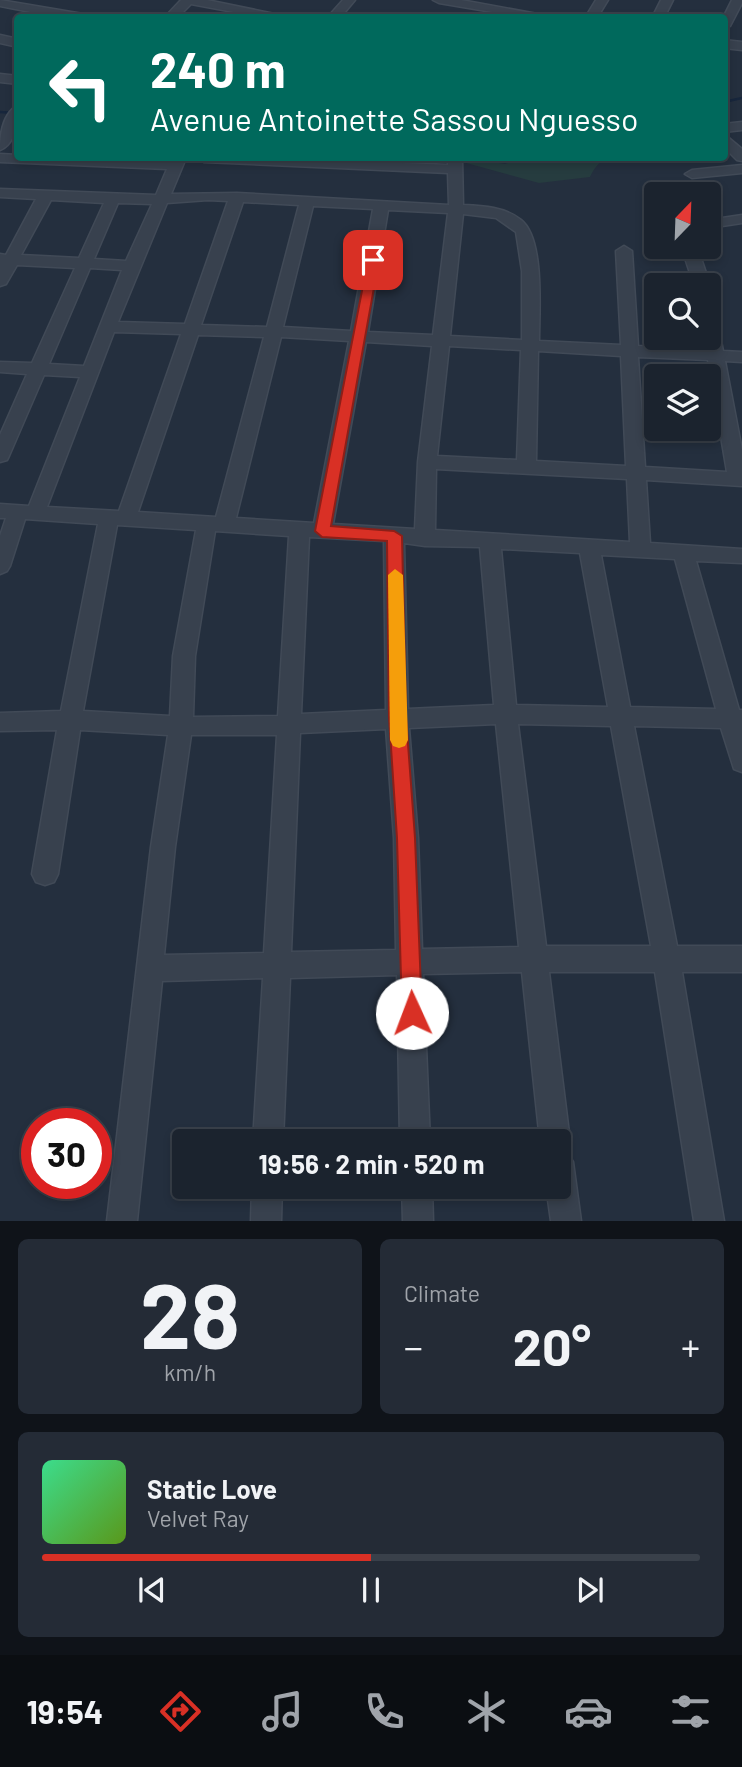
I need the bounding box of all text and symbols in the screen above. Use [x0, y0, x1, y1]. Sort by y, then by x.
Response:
text: 240 m [150, 39, 286, 98]
icon: left [35, 42, 126, 133]
text: Avenue Antoinette Sassou Nguesso [150, 99, 638, 137]
north arrow [644, 182, 721, 259]
map controls [644, 182, 721, 441]
pin [343, 230, 403, 290]
icon: arrive [354, 241, 392, 279]
button: search [644, 273, 721, 350]
button: layers [644, 364, 721, 441]
position arrow [375, 976, 449, 1050]
speed limit sign: 30 [21, 1108, 112, 1199]
text: 19:56 · 2 min · 520 m [258, 1148, 485, 1179]
text: 28 [140, 1258, 240, 1367]
text: Climate [404, 1279, 480, 1307]
text: 20° [513, 1314, 591, 1376]
text: − [404, 1323, 423, 1369]
text: + [681, 1323, 700, 1369]
text: km/h [164, 1358, 216, 1386]
text: Static Love [147, 1473, 277, 1504]
text: Velvet Ray [147, 1504, 249, 1532]
icon: previous [133, 1571, 171, 1609]
icon: pause [352, 1571, 390, 1609]
icon: next [571, 1571, 609, 1609]
icon: directions [156, 1687, 205, 1736]
icon: music [258, 1687, 307, 1736]
icon: phone [360, 1687, 409, 1736]
icon: climate [462, 1687, 511, 1736]
icon: car [564, 1687, 613, 1736]
icon: filters [666, 1687, 715, 1736]
text: 19:54 [27, 1692, 103, 1730]

